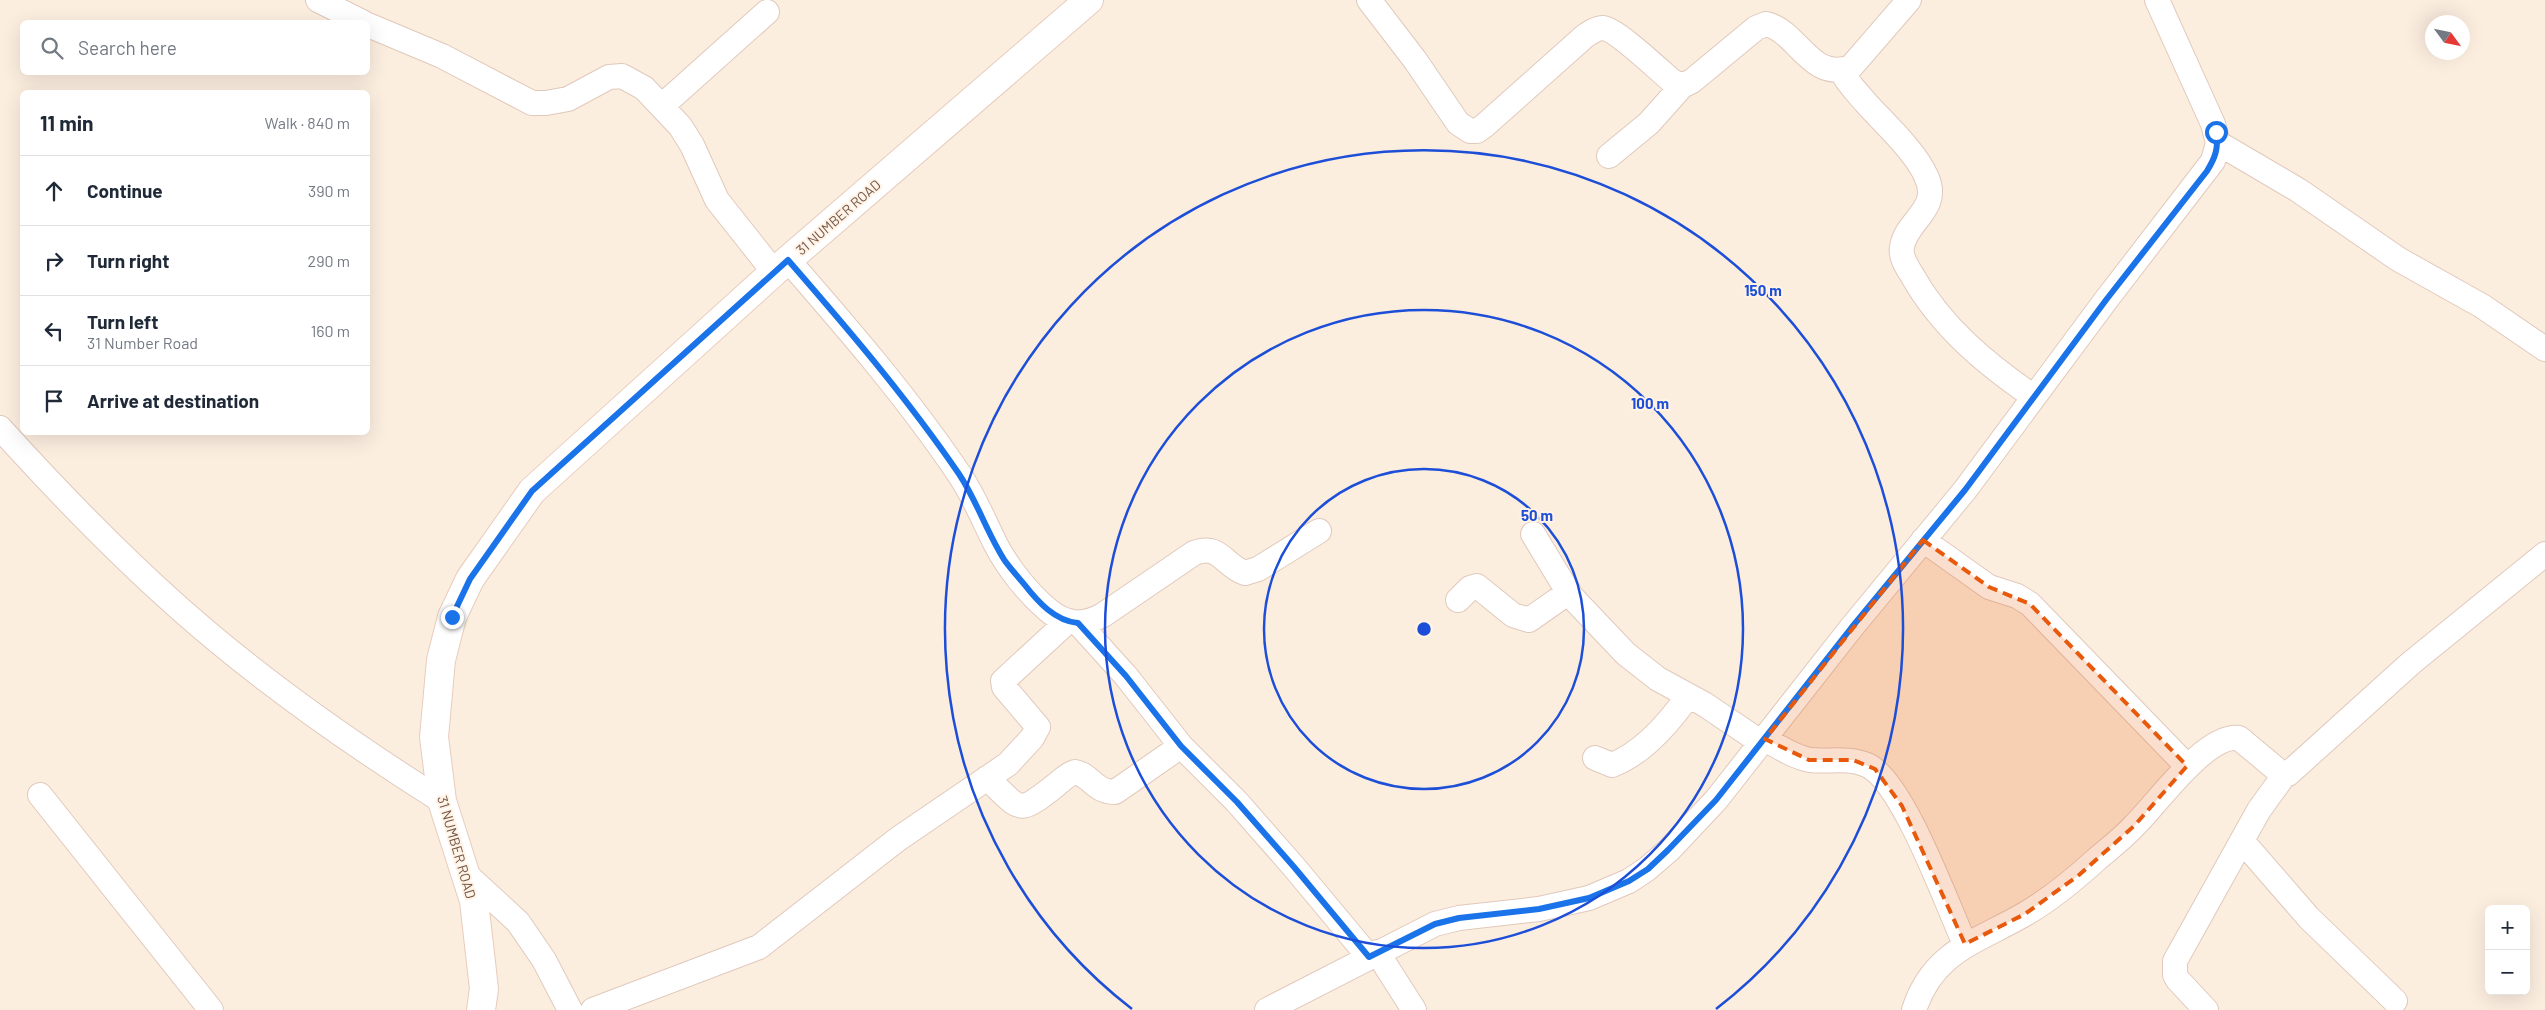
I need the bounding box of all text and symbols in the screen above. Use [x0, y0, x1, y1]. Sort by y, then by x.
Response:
north arrow [2425, 15, 2470, 60]
search box [20, 20, 370, 75]
icon: search [38, 34, 66, 62]
text: Search here [78, 36, 177, 59]
text: 11 min [40, 110, 94, 135]
text: Walk · 840 m [264, 113, 350, 132]
route start [2205, 121, 2228, 144]
street label: 31 NUMBER ROAD [792, 176, 884, 258]
icon: ahead [40, 177, 68, 205]
text: Continue [87, 179, 163, 202]
text: 390 m [308, 181, 350, 200]
icon: right [40, 247, 68, 275]
text: Turn right [87, 249, 169, 272]
text: 290 m [308, 251, 350, 270]
text: 150 m [1744, 281, 1782, 299]
text: Turn left [87, 310, 158, 333]
icon: left [40, 317, 68, 345]
text: 160 m [311, 321, 350, 340]
text: 31 Number Road [87, 333, 198, 352]
icon: arrive [40, 387, 68, 415]
text: Arrive at destination [87, 389, 259, 412]
text: 100 m [1631, 394, 1669, 412]
text: 50 m [1521, 506, 1553, 524]
route end [441, 606, 464, 629]
centre of rings [1415, 620, 1433, 638]
street label: 31 NUMBER ROAD [434, 794, 480, 900]
map controls [2485, 905, 2530, 995]
button: + [2485, 905, 2530, 950]
button: − [2485, 950, 2530, 995]

